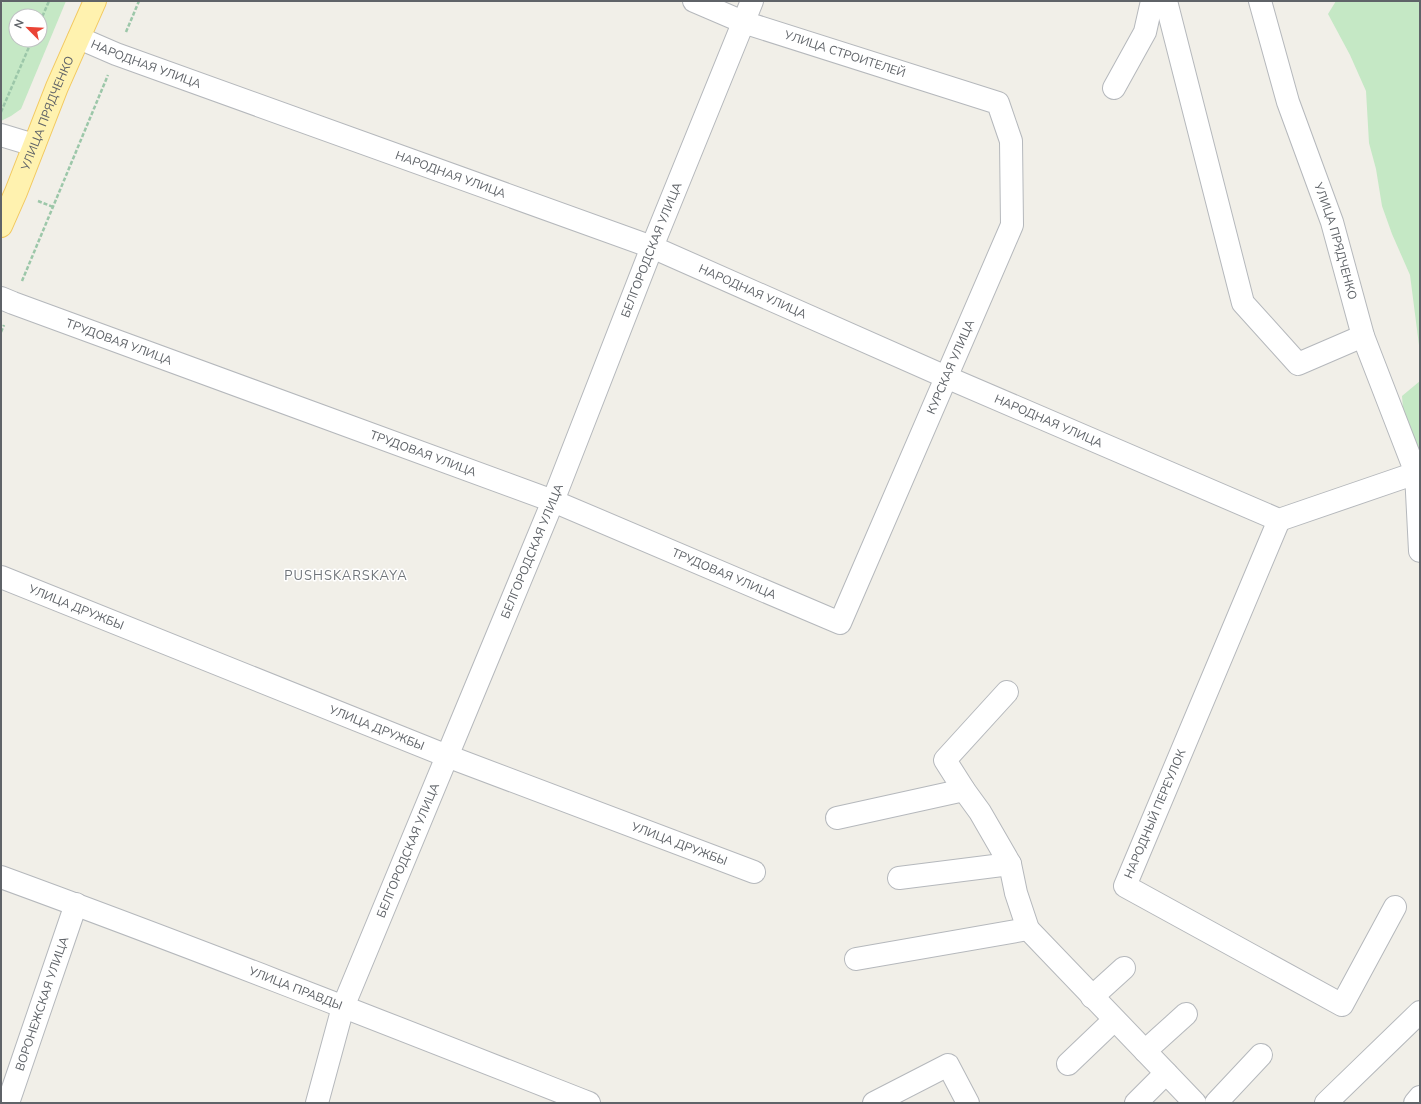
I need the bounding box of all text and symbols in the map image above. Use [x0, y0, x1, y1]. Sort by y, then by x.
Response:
north arrow [8, 8, 48, 48]
text: N [11, 17, 28, 31]
street label: УЛИЦА СТРОИТЕЛЕЙ [781, 27, 908, 81]
street label: НАРОДНАЯ УЛИЦА [88, 36, 204, 92]
street label: УЛИЦА ПРЯДЧЕНКО [17, 54, 78, 174]
street label: НАРОДНАЯ УЛИЦА [393, 147, 508, 202]
street label: УЛИЦА ПРЯДЧЕНКО [1310, 179, 1361, 302]
street label: БЕЛГОРОДСКАЯ УЛИЦА [617, 180, 686, 320]
street label: НАРОДНАЯ УЛИЦА [696, 261, 809, 322]
street label: ТРУДОВАЯ УЛИЦА [64, 315, 175, 369]
street label: КУРСКАЯ УЛИЦА [923, 317, 978, 417]
street label: НАРОДНАЯ УЛИЦА [992, 391, 1105, 451]
street label: ТРУДОВАЯ УЛИЦА [368, 427, 479, 480]
street label: БЕЛГОРОДСКАЯ УЛИЦА [497, 481, 567, 621]
street label: ТРУДОВАЯ УЛИЦА [669, 544, 779, 603]
district label: PUSHSKARSKAYA [284, 567, 408, 585]
street label: УЛИЦА ДРУЖБЫ [25, 581, 126, 633]
street label: УЛИЦА ДРУЖБЫ [326, 701, 427, 754]
street label: НАРОДНЫЙ ПЕРЕУЛОК [1120, 747, 1190, 881]
street label: БЕЛГОРОДСКАЯ УЛИЦА [373, 780, 443, 920]
street label: УЛИЦА ДРУЖБЫ [628, 818, 730, 869]
street label: ВОРОНЕЖСКАЯ УЛИЦА [12, 934, 72, 1073]
street label: УЛИЦА ПРАВДЫ [246, 963, 345, 1014]

